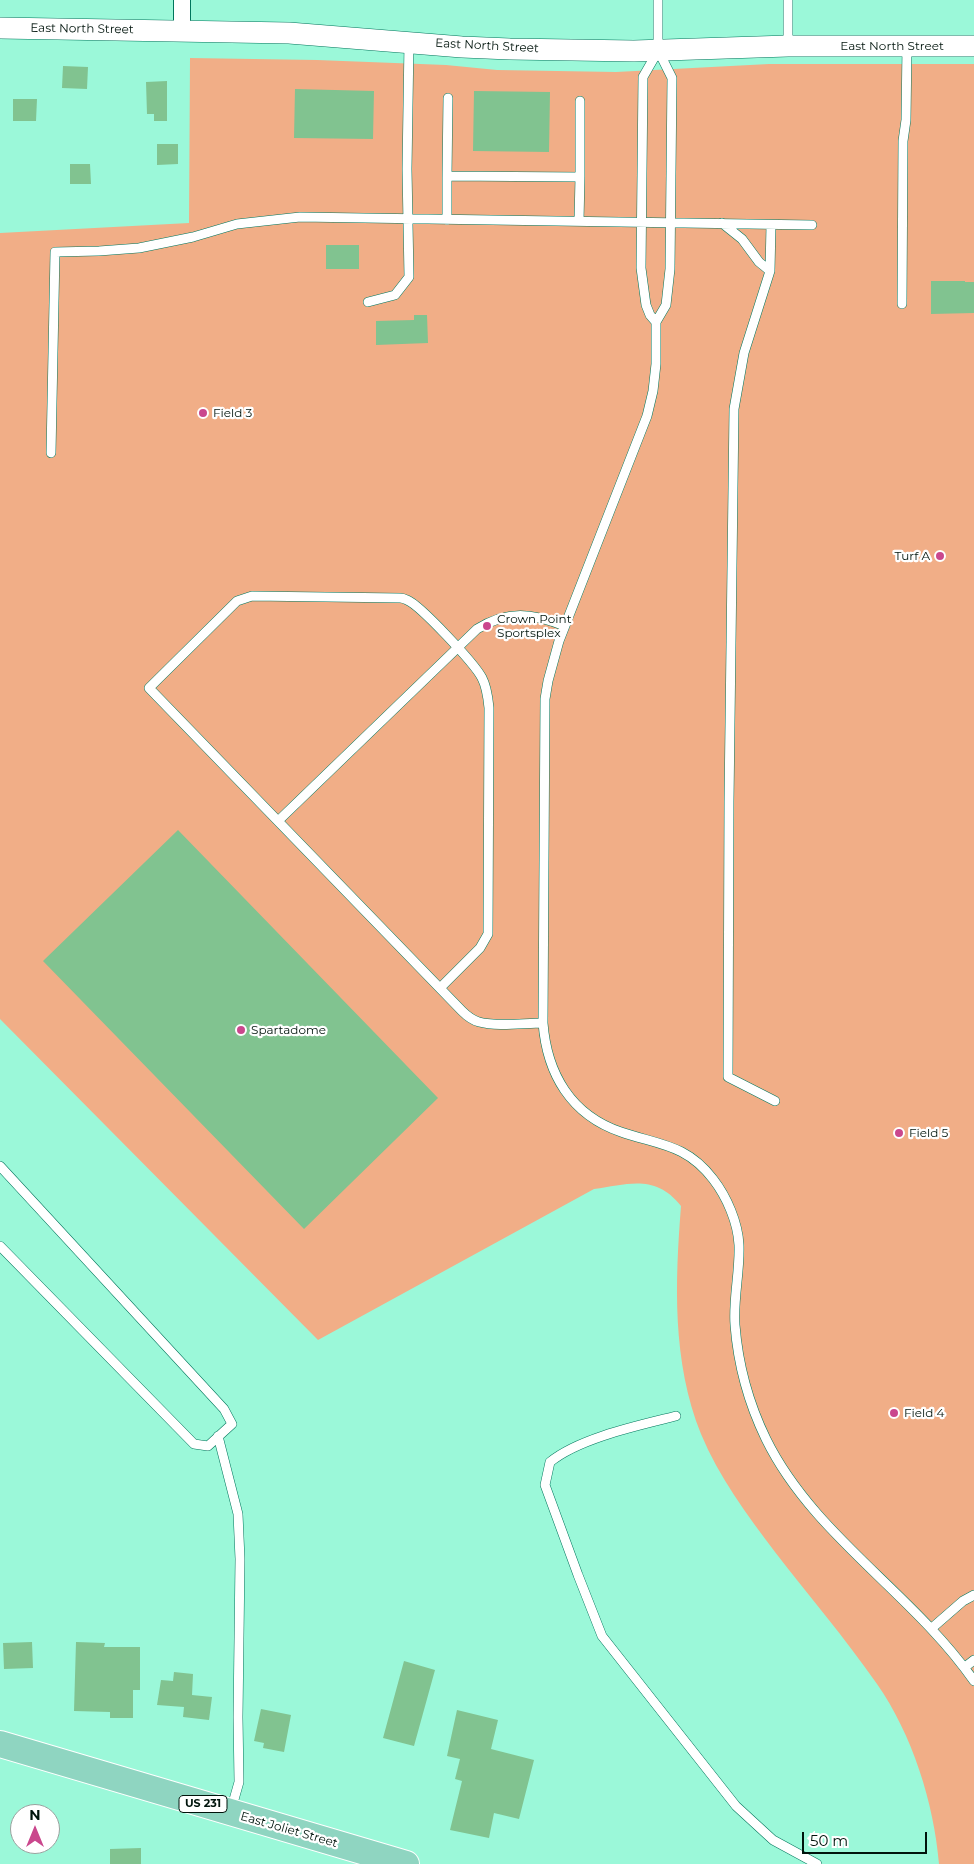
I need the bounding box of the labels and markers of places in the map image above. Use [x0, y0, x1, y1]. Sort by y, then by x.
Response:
place label: Field 3 [213, 406, 252, 420]
marker: Field 3 [197, 407, 209, 419]
place label: Turf A [895, 549, 930, 563]
marker: Turf A [934, 550, 946, 562]
place label: Crown Point Sportsplex [497, 612, 572, 640]
marker: Crown Point Sportsplex [481, 620, 493, 632]
place label: Spartadome [251, 1023, 326, 1037]
marker: Spartadome [235, 1024, 247, 1036]
place label: Field 5 [909, 1126, 948, 1140]
marker: Field 5 [893, 1127, 905, 1139]
place label: Field 4 [904, 1406, 945, 1420]
marker: Field 4 [888, 1407, 900, 1419]

